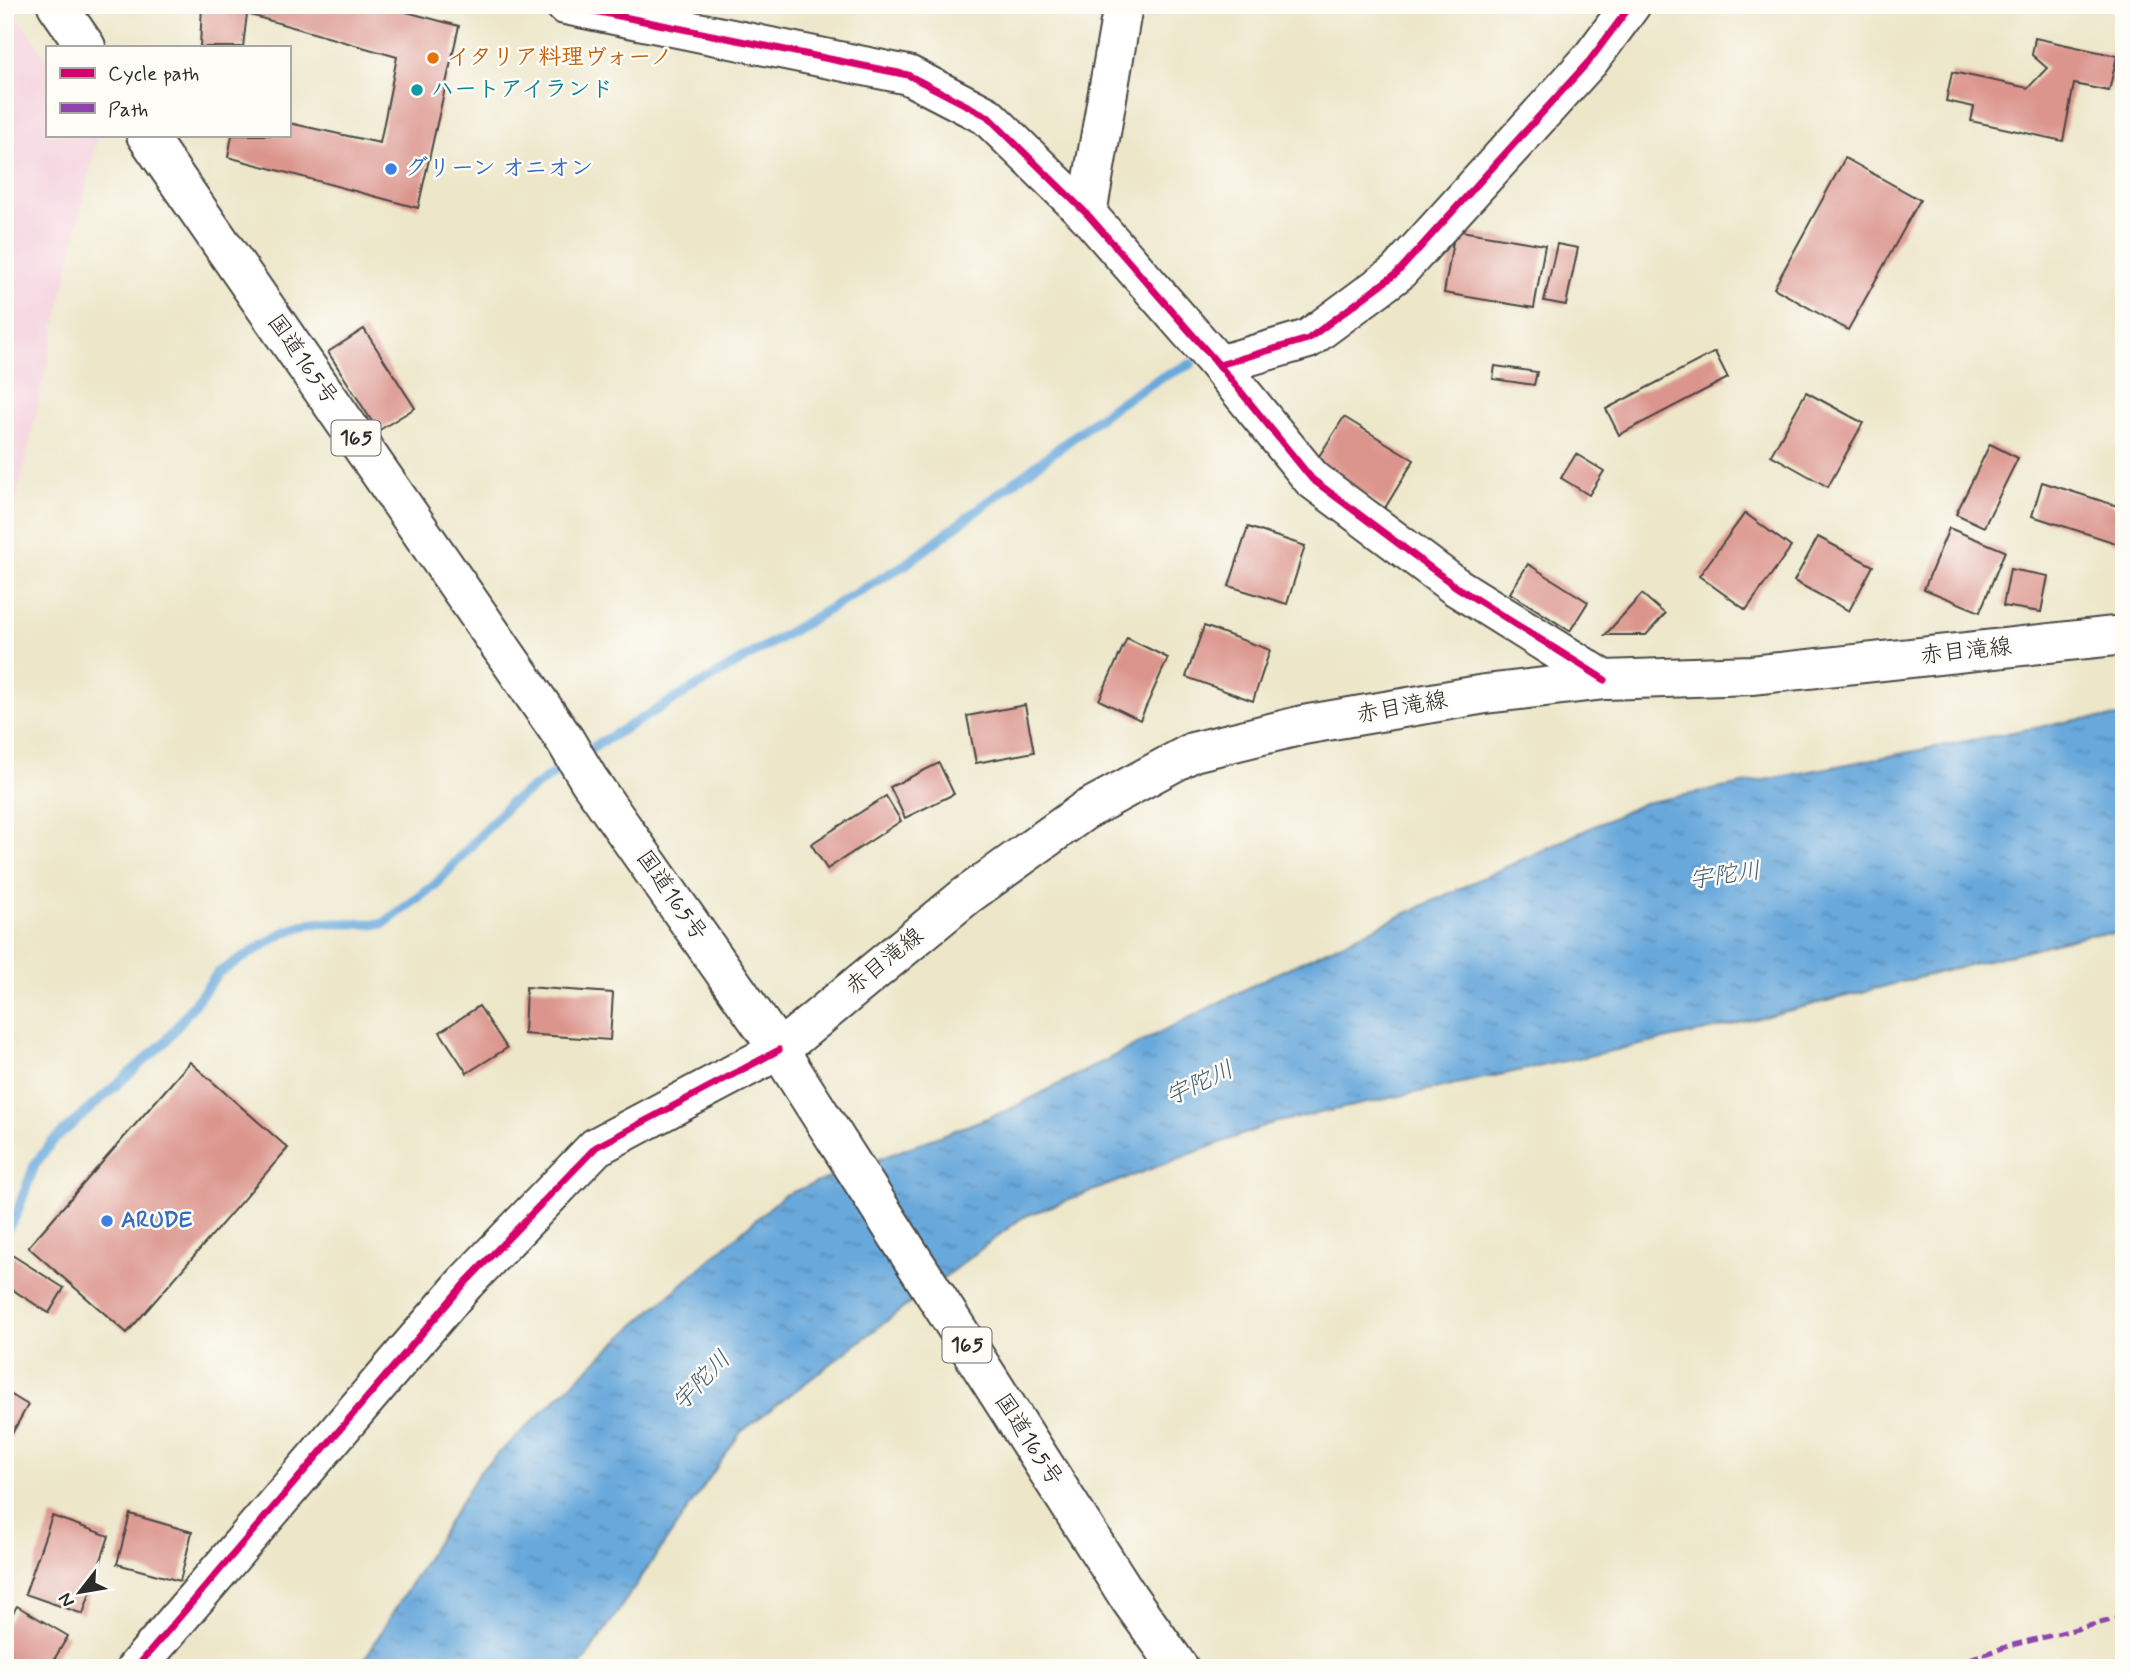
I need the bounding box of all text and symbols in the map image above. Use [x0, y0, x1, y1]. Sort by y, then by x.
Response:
place label: イタリア料理ヴォーノ [447, 43, 672, 73]
legend [46, 46, 290, 136]
marker: イタリア料理ヴォーノ [425, 50, 441, 66]
text: Cycle path [108, 60, 199, 88]
place label: ハートアイランド [431, 75, 614, 105]
marker: ハートアイランド [409, 82, 425, 98]
text: Path [108, 96, 148, 124]
place label: グリーン オニオン [405, 154, 593, 184]
marker: グリーン オニオン [383, 161, 399, 177]
street label: 国道165号 [260, 308, 344, 412]
road number: 165 [332, 420, 380, 456]
street label: 赤目滝線 [1919, 632, 2013, 672]
street label: 赤目滝線 [1354, 685, 1450, 731]
street label: 国道165号 [629, 844, 713, 948]
water label: 宇陀川 [1687, 856, 1763, 896]
street label: 赤目滝線 [840, 921, 930, 1003]
water label: 宇陀川 [1161, 1055, 1239, 1113]
place label: ARUDE [121, 1206, 193, 1236]
marker: ARUDE [99, 1213, 115, 1229]
road number: 165 [942, 1328, 992, 1362]
water label: 宇陀川 [666, 1344, 738, 1418]
street label: 国道165号 [987, 1388, 1069, 1492]
north arrow [46, 1558, 116, 1628]
text: N [53, 1588, 81, 1612]

